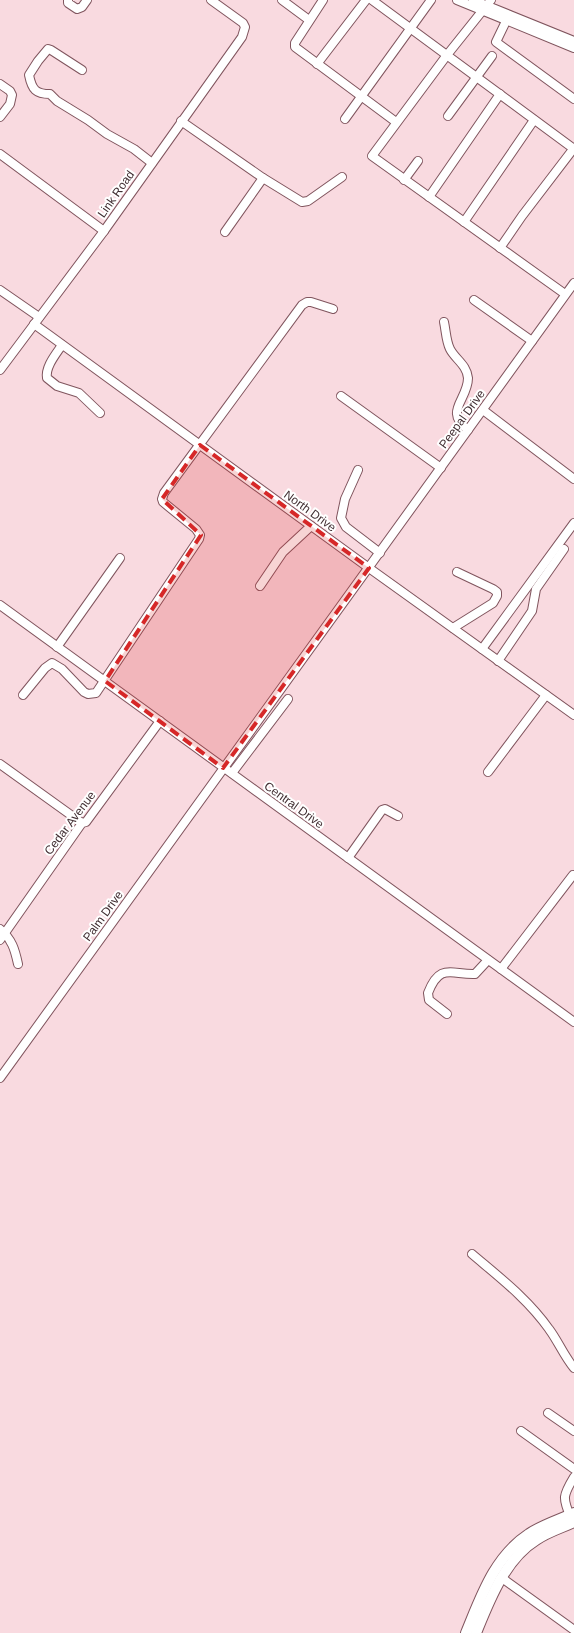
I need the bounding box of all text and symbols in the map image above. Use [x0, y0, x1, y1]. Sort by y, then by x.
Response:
street label: Link Road [95, 168, 137, 220]
street label: Peepal Drive [436, 387, 488, 451]
street label: North Drive [281, 488, 339, 535]
street label: Central Drive [262, 779, 327, 831]
street label: Cedar Avenue [42, 788, 99, 857]
street label: Palm Drive [80, 888, 126, 944]

